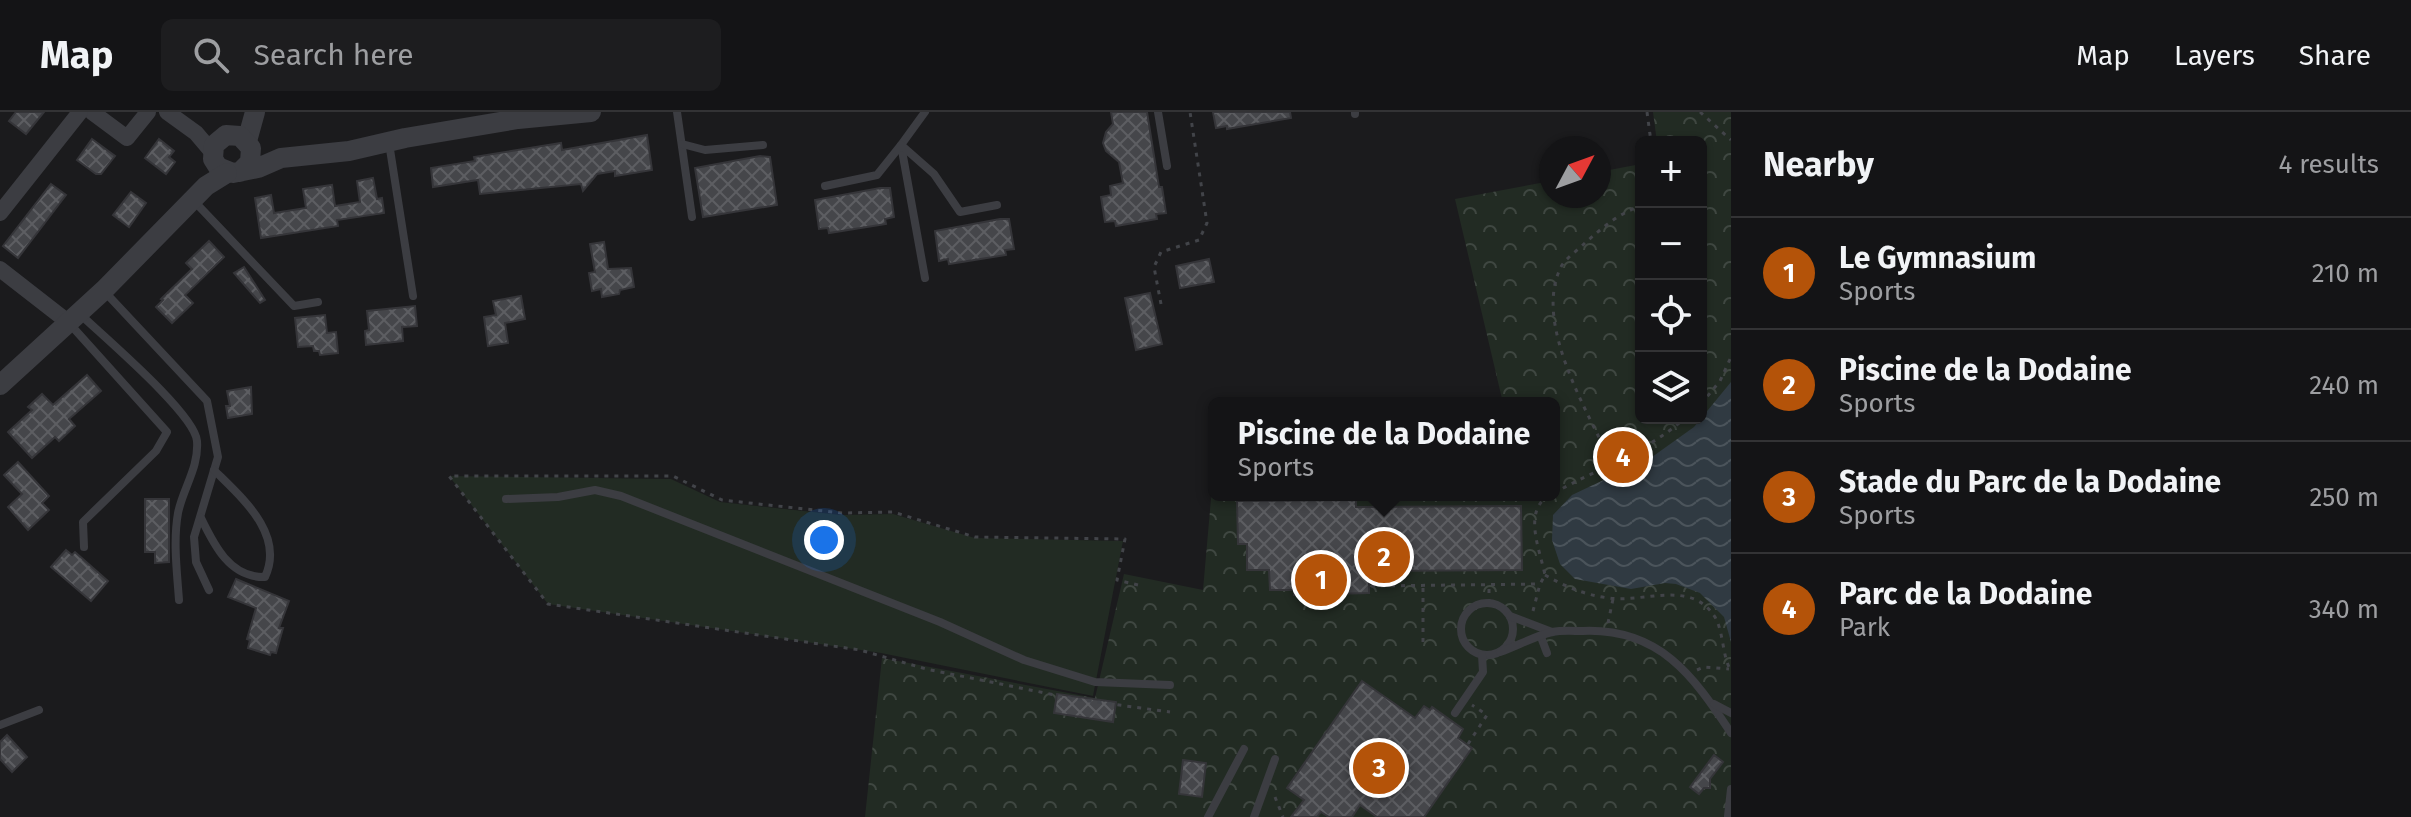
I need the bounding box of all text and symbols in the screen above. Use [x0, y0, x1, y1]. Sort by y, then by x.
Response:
search box [161, 19, 721, 91]
text: Map [40, 32, 113, 78]
icon: search [189, 33, 233, 77]
text: Search here [253, 37, 414, 73]
text: Map [2076, 39, 2130, 72]
text: Layers [2174, 39, 2255, 72]
text: Share [2299, 39, 2371, 72]
north arrow [1539, 136, 1611, 208]
map controls [1635, 136, 1707, 424]
button: + [1635, 136, 1707, 208]
text: Nearby [1763, 144, 1874, 185]
text: 4 results [2278, 149, 2379, 180]
button: − [1635, 208, 1707, 280]
text: Le Gymnasium [1839, 240, 2036, 276]
text: 1 [1783, 258, 1795, 289]
text: 210 m [2312, 258, 2379, 289]
text: Sports [1839, 276, 1915, 307]
button: locate [1635, 280, 1707, 352]
button: layers [1635, 352, 1707, 424]
text: Piscine de la Dodaine [1839, 352, 2132, 388]
text: 2 [1782, 370, 1796, 401]
text: 240 m [2309, 370, 2379, 401]
text: Sports [1839, 388, 1915, 419]
popup [1208, 397, 1560, 501]
text: Piscine de la Dodaine [1238, 416, 1530, 452]
pin: 4 [1597, 427, 1649, 487]
text: Sports [1238, 452, 1314, 483]
text: Stade du Parc de la Dodaine [1839, 464, 2221, 500]
text: 3 [1782, 482, 1796, 513]
text: 250 m [2309, 482, 2379, 513]
text: Sports [1839, 500, 1915, 531]
your location [804, 520, 844, 560]
pin: 2 [1358, 527, 1410, 587]
pin: 1 [1295, 550, 1347, 610]
text: Parc de la Dodaine [1839, 576, 2092, 612]
text: 4 [1782, 594, 1796, 625]
text: 340 m [2309, 594, 2379, 625]
text: Park [1839, 612, 1890, 643]
pin: 3 [1353, 738, 1405, 798]

